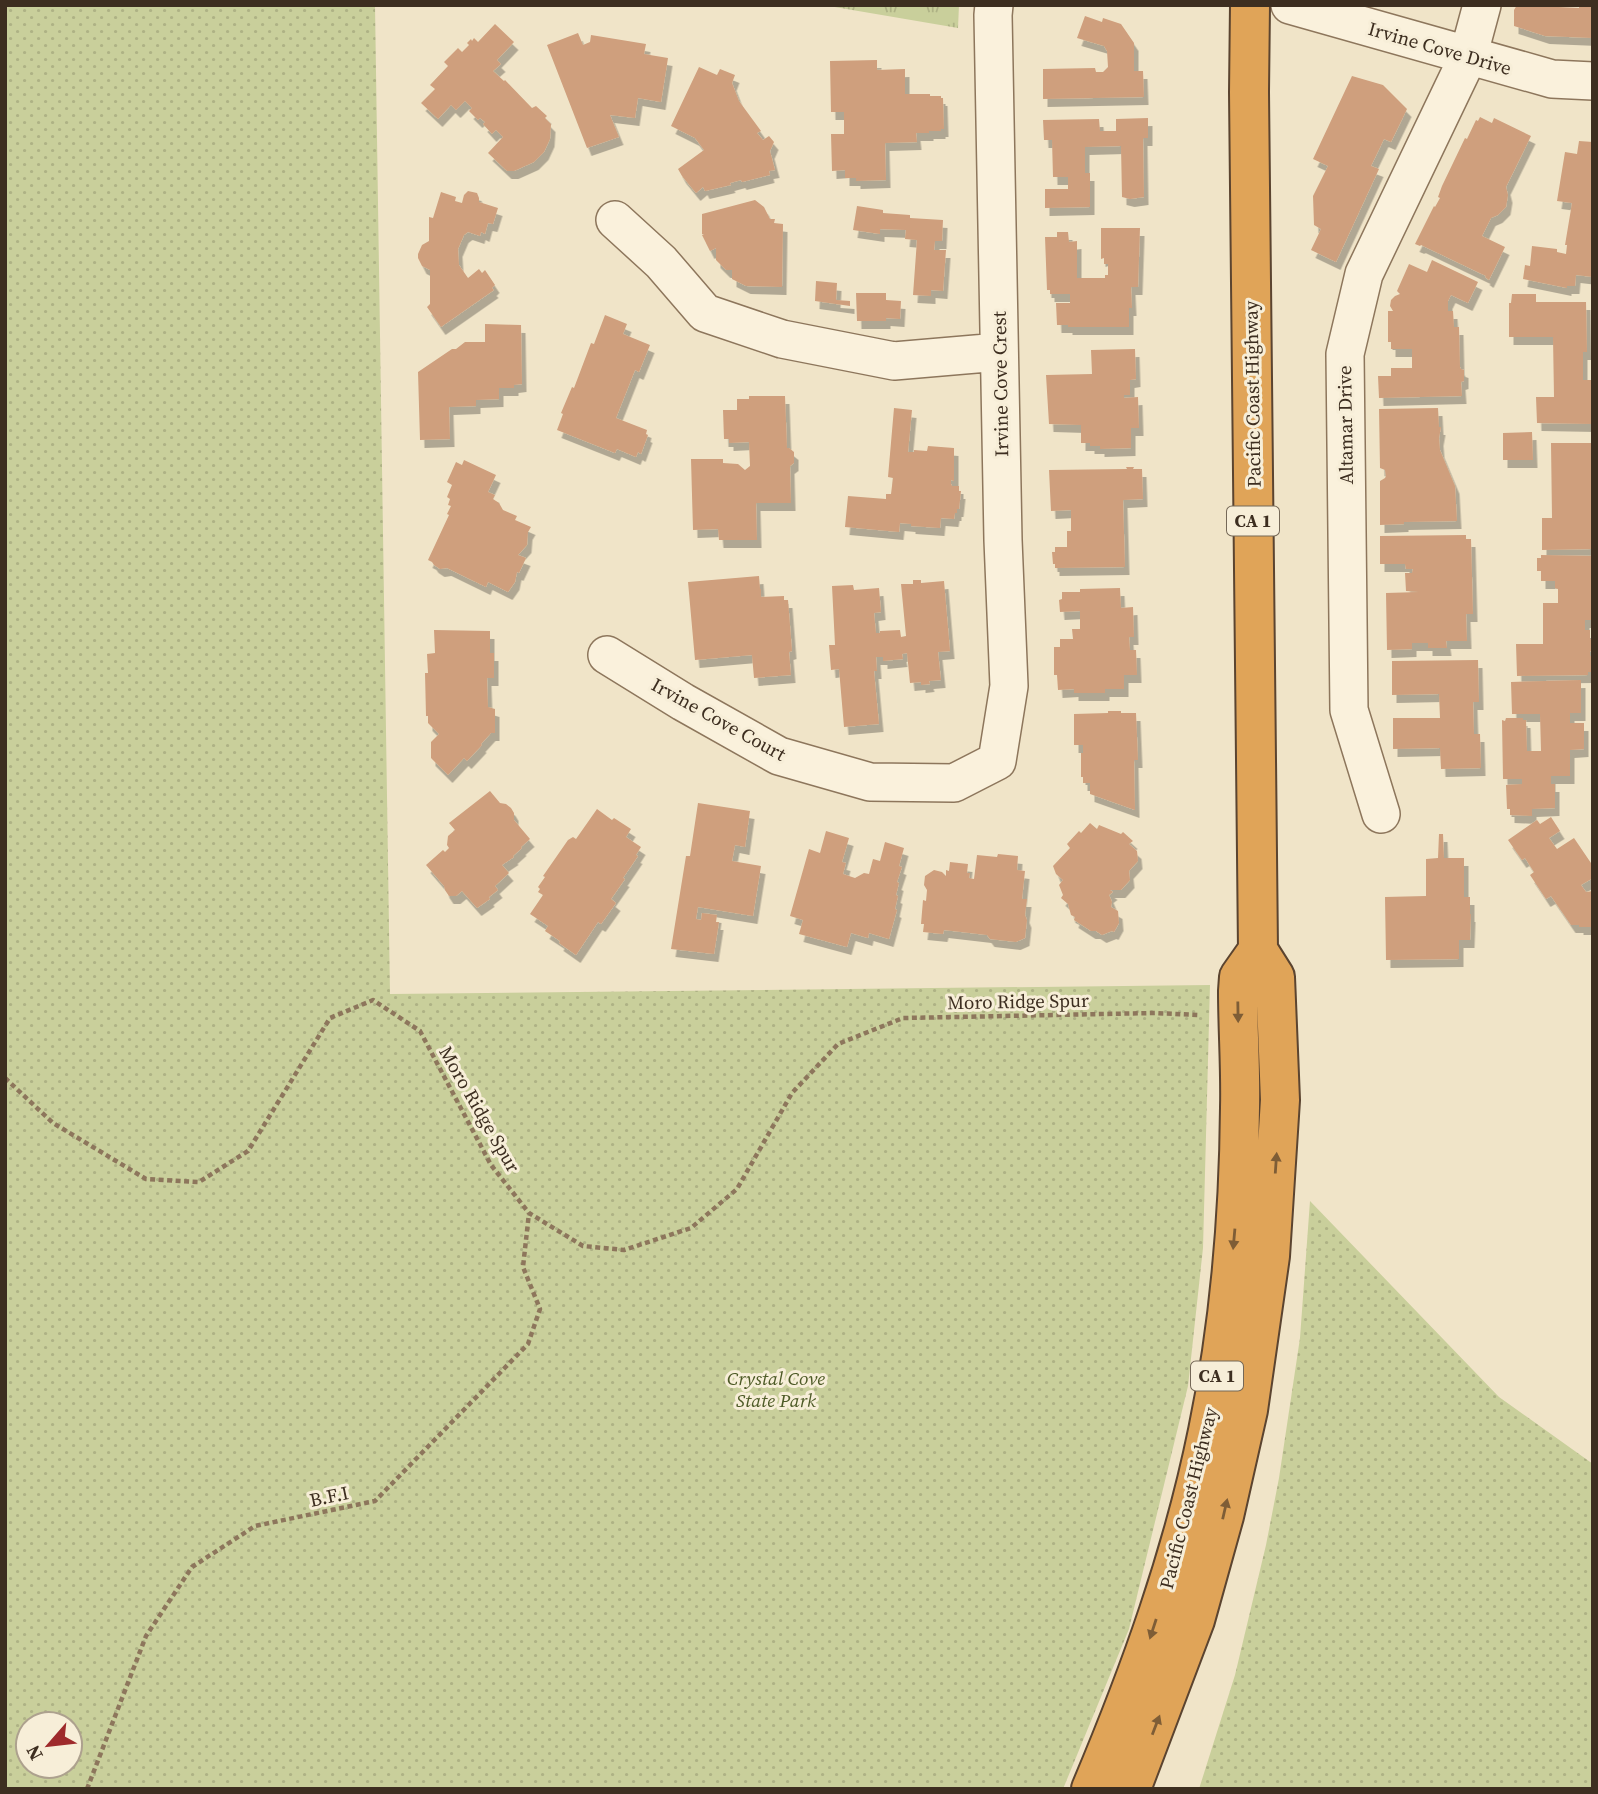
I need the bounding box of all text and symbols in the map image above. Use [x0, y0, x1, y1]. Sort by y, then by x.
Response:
street label: Irvine Cove Drive [1365, 15, 1515, 81]
street label: Pacific Coast Highway [1237, 300, 1267, 487]
street label: Irvine Cove Crest [986, 310, 1014, 457]
street label: Altamar Drive [1331, 365, 1359, 485]
road number: CA 1 [1227, 506, 1279, 536]
street label: Irvine Cove Court [647, 671, 792, 767]
street label: Moro Ridge Spur [947, 987, 1089, 1015]
one-way arrow [1232, 1001, 1244, 1023]
street label: Moro Ridge Spur [433, 1041, 527, 1177]
one-way arrow [1271, 1152, 1282, 1174]
one-way arrow [1228, 1229, 1239, 1251]
road number: CA 1 [1191, 1362, 1243, 1391]
park label: Crystal Cove State Park [727, 1365, 825, 1413]
street label: Pacific Coast Highway [1153, 1404, 1223, 1592]
street label: B.F.I [307, 1479, 351, 1513]
one-way arrow [1220, 1498, 1231, 1520]
one-way arrow [1147, 1618, 1158, 1639]
north arrow [14, 1710, 84, 1780]
one-way arrow [1150, 1715, 1161, 1736]
text: N [19, 1741, 49, 1765]

